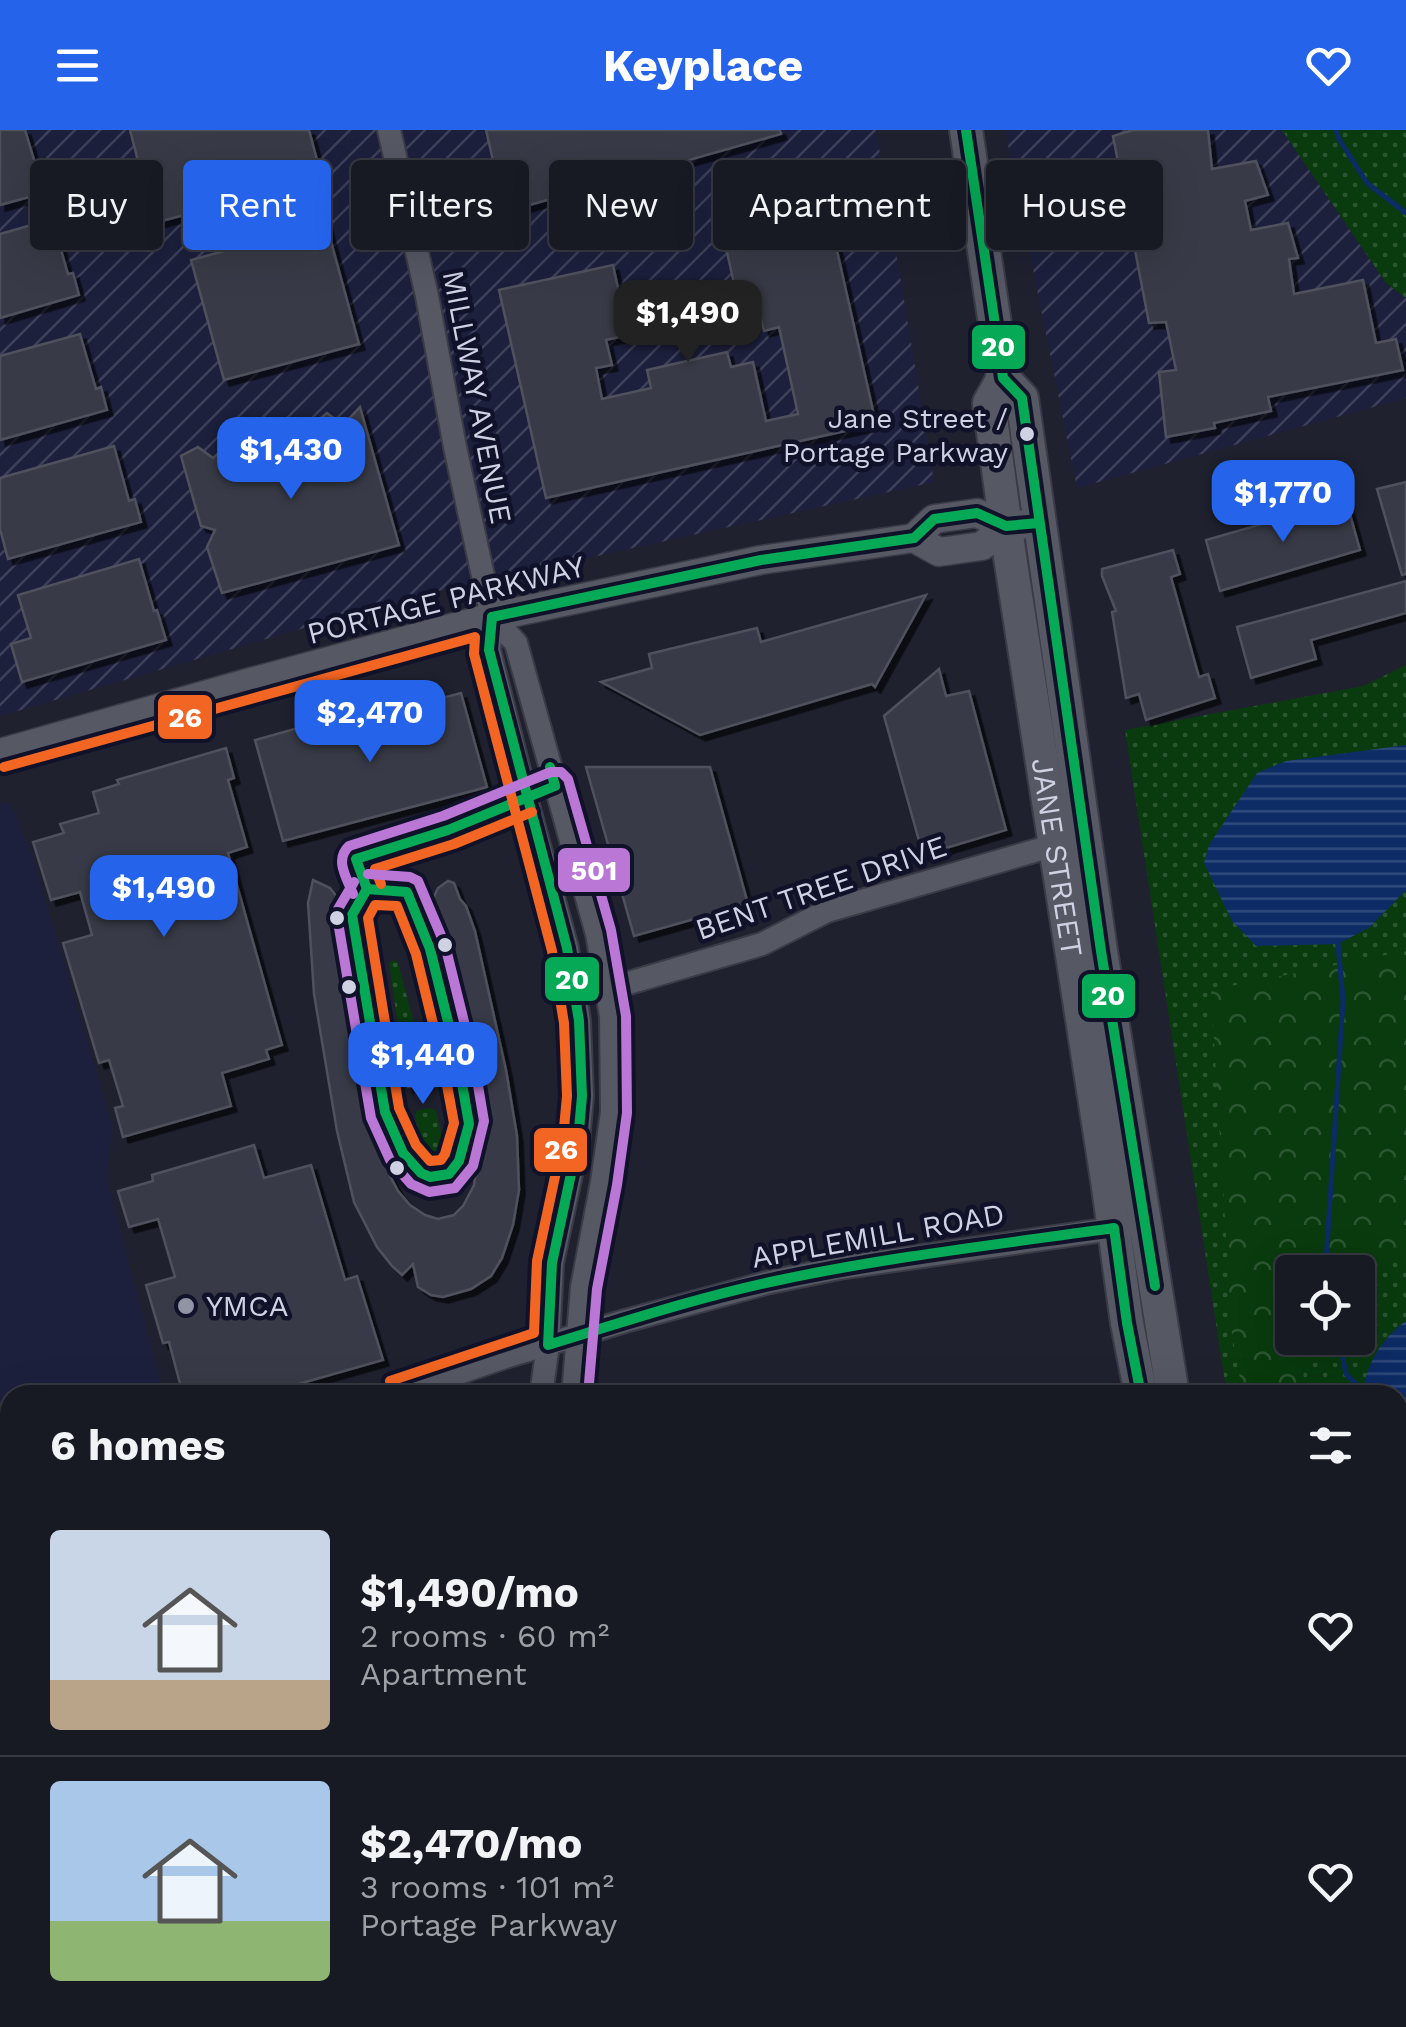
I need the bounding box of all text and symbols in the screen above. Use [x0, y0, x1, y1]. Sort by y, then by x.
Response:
icon: menu [50, 38, 105, 93]
icon: heart [1301, 38, 1356, 93]
text: Keyplace [603, 39, 803, 92]
chip: Buy [30, 160, 163, 250]
chip: Rent [183, 160, 331, 250]
chip: Filters [351, 160, 529, 250]
chip: New [549, 160, 693, 250]
chip: Apartment [713, 160, 966, 250]
chip: House [986, 160, 1163, 250]
street label: MILLWAY AVENUE [436, 267, 519, 527]
pin: $1,490 [607, 280, 769, 365]
text: $1,490 [636, 293, 740, 331]
line badge: 20 [970, 323, 1027, 371]
text: 20 [981, 330, 1015, 363]
place label: Jane Street / Portage Parkway [783, 402, 1009, 469]
pin: $1,430 [210, 417, 372, 502]
marker: Jane Street / Portage Parkway [1017, 424, 1037, 444]
text: $1,430 [239, 430, 343, 468]
pin: $1,770 [1202, 460, 1364, 545]
text: $1,770 [1234, 473, 1332, 511]
street label: PORTAGE PARKWAY [304, 548, 588, 651]
pin: $2,470 [289, 680, 451, 765]
line badge: 26 [156, 693, 214, 741]
text: $2,470 [316, 693, 424, 731]
text: 26 [168, 701, 202, 734]
street label: JANE STREET [1025, 756, 1090, 959]
street label: BENT TREE DRIVE [691, 828, 951, 947]
line badge: 501 [556, 846, 632, 894]
text: 501 [571, 854, 617, 887]
pin: $1,490 [83, 855, 245, 940]
text: $1,490 [112, 868, 216, 906]
unlabelled marker [327, 908, 347, 928]
unlabelled marker [435, 935, 455, 955]
line badge: 20 [543, 955, 601, 1003]
text: 20 [555, 963, 589, 996]
line badge: 20 [1080, 972, 1137, 1020]
unlabelled marker [339, 977, 359, 997]
text: 20 [1091, 979, 1125, 1012]
pin: $1,440 [342, 1022, 504, 1107]
text: $1,440 [370, 1035, 476, 1073]
line badge: 26 [532, 1126, 589, 1174]
text: 26 [544, 1133, 578, 1166]
unlabelled marker [387, 1158, 407, 1178]
street label: APPLEMILL ROAD [749, 1196, 1007, 1275]
map controls [1275, 1255, 1375, 1355]
button: locate [1275, 1255, 1375, 1355]
place label: YMCA [206, 1288, 289, 1323]
marker: YMCA [175, 1295, 197, 1317]
icon: filters [1303, 1418, 1358, 1473]
text: 6 homes [50, 1421, 225, 1470]
text: $1,490/mo [360, 1568, 579, 1617]
icon: home [130, 1570, 250, 1690]
icon: heart [1303, 1603, 1358, 1658]
text: 2 rooms · 60 m² [360, 1617, 609, 1655]
text: Apartment [360, 1655, 527, 1693]
text: $2,470/mo [360, 1819, 582, 1868]
icon: home [130, 1821, 250, 1941]
icon: heart [1303, 1854, 1358, 1909]
text: 3 rooms · 101 m² [360, 1868, 614, 1906]
text: Portage Parkway [360, 1906, 617, 1944]

